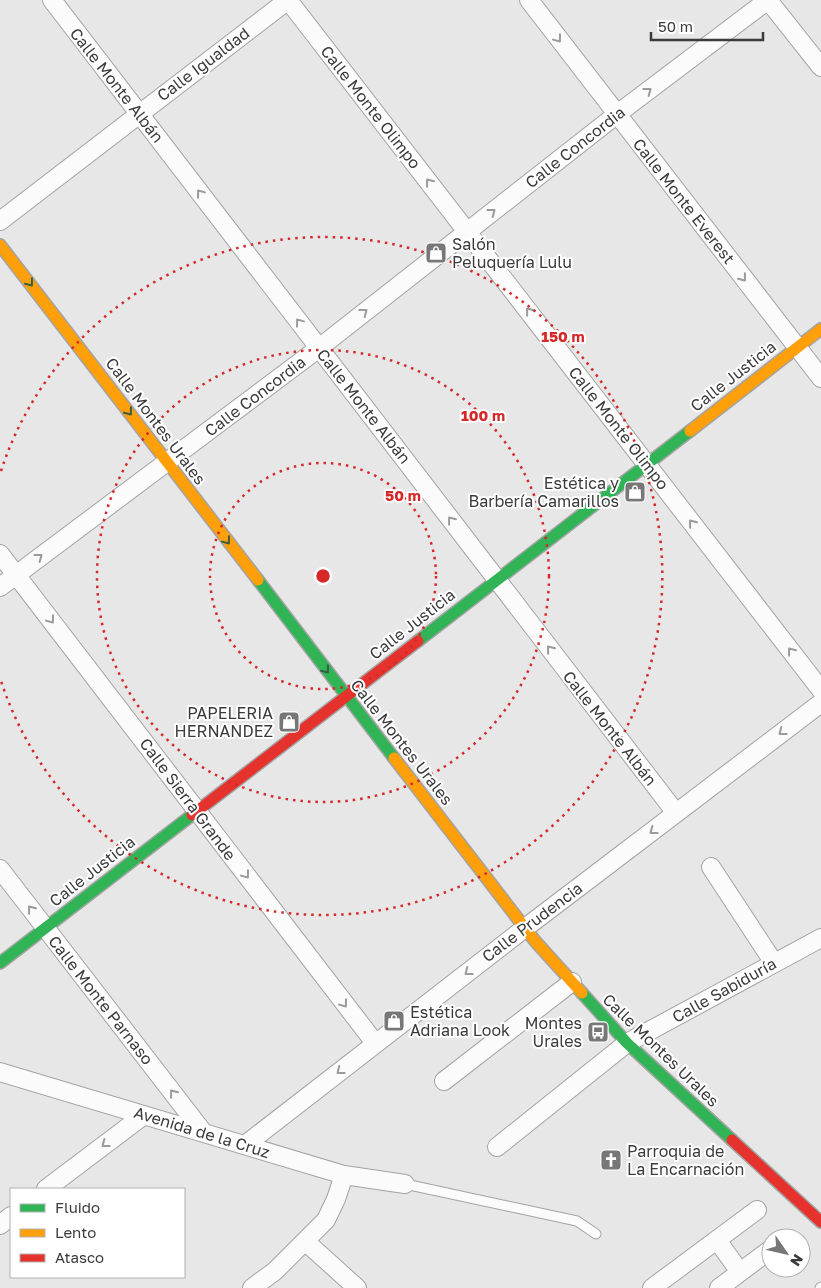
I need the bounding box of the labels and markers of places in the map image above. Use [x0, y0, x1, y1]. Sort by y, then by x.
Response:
place label: Salón Peluquería Lulu [452, 234, 572, 272]
shop icon: Salón Peluquería Lulu [424, 241, 448, 265]
place label: Estética y Barbería Camarillos [469, 473, 619, 511]
shop icon: Estética y Barbería Camarillos [623, 480, 647, 504]
centre of rings [314, 567, 332, 585]
place label: PAPELERIA HERNANDEZ [175, 703, 273, 741]
shop icon: PAPELERIA HERNANDEZ [277, 710, 301, 734]
place label: Estética Adriana Look [410, 1002, 510, 1040]
shop icon: Estética Adriana Look [382, 1009, 406, 1033]
place label: Montes Urales [525, 1013, 582, 1051]
bus stop icon: Montes Urales [586, 1020, 610, 1044]
place label: Parroquia de La Encarnación [627, 1141, 744, 1179]
church icon: Parroquia de La Encarnación [599, 1148, 623, 1172]

